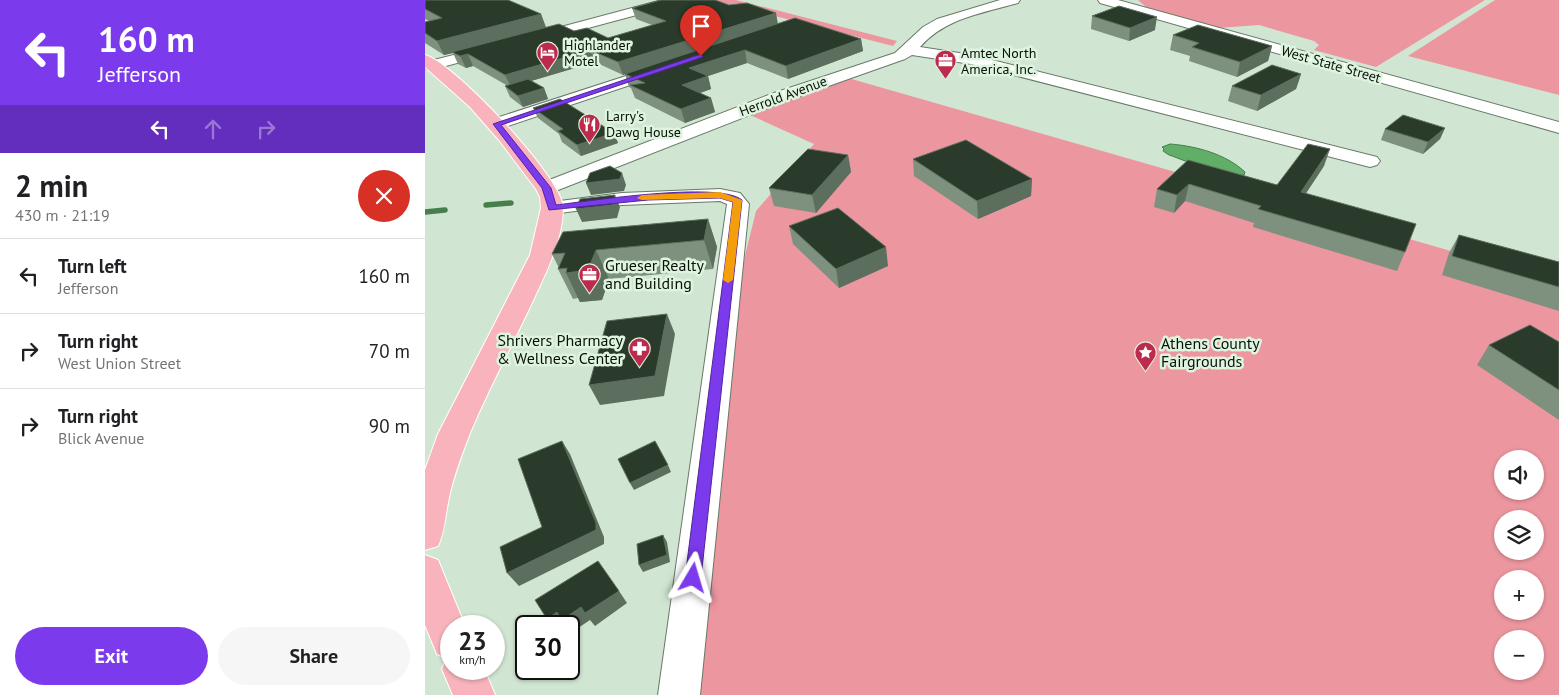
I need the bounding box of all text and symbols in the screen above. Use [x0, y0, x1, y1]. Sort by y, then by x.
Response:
pin [680, 5, 722, 56]
icon: arrive [687, 12, 715, 40]
text: 160 m [98, 16, 195, 62]
icon: left [15, 20, 80, 85]
place label: Highlander Motel [564, 36, 631, 70]
hotel icon: Highlander Motel [536, 41, 560, 72]
street label: West State Street [1279, 41, 1383, 87]
place label: Amtec North America, Inc. [961, 44, 1036, 78]
office icon: Amtec North America, Inc. [933, 49, 957, 80]
text: Jefferson [98, 60, 181, 88]
street label: Herrold Avenue [737, 72, 829, 120]
place label: Larry's Dawg House [606, 107, 681, 141]
restaurant icon: Larry's Dawg House [578, 112, 602, 143]
icon: left [146, 115, 174, 143]
icon: ahead [199, 115, 227, 143]
icon: right [252, 115, 280, 143]
text: 2 min [15, 166, 88, 205]
button: close [358, 170, 410, 222]
text: 430 m · 21:19 [15, 205, 110, 225]
text: Turn left [58, 254, 127, 278]
place label: Grueser Realty and Building [605, 255, 704, 293]
icon: left [15, 262, 43, 290]
office icon: Grueser Realty and Building [577, 262, 601, 293]
text: 160 m [358, 264, 410, 288]
text: Jefferson [58, 278, 118, 298]
text: Turn right [58, 329, 138, 353]
place label: Shrivers Pharmacy & Wellness Center [497, 330, 624, 368]
place label: Athens County Fairgrounds [1161, 333, 1260, 371]
icon: right [15, 337, 43, 365]
pharmacy icon: Shrivers Pharmacy & Wellness Center [627, 337, 651, 368]
text: 70 m [369, 339, 410, 363]
place icon: Athens County Fairgrounds [1133, 340, 1157, 371]
text: West Union Street [58, 353, 181, 373]
text: Turn right [58, 404, 138, 428]
icon: right [15, 412, 43, 440]
text: 90 m [369, 414, 410, 438]
text: Blick Avenue [58, 428, 144, 448]
map controls [1494, 450, 1544, 680]
button: sound [1494, 450, 1544, 500]
button: layers [1494, 510, 1544, 560]
position arrow [666, 551, 718, 603]
button: + [1494, 570, 1544, 620]
speed limit sign: 30 [515, 615, 580, 680]
text: 23 [458, 625, 487, 657]
button: Exit [15, 627, 208, 685]
button: Share [218, 627, 410, 685]
button: − [1494, 630, 1544, 680]
text: km/h [459, 652, 486, 667]

